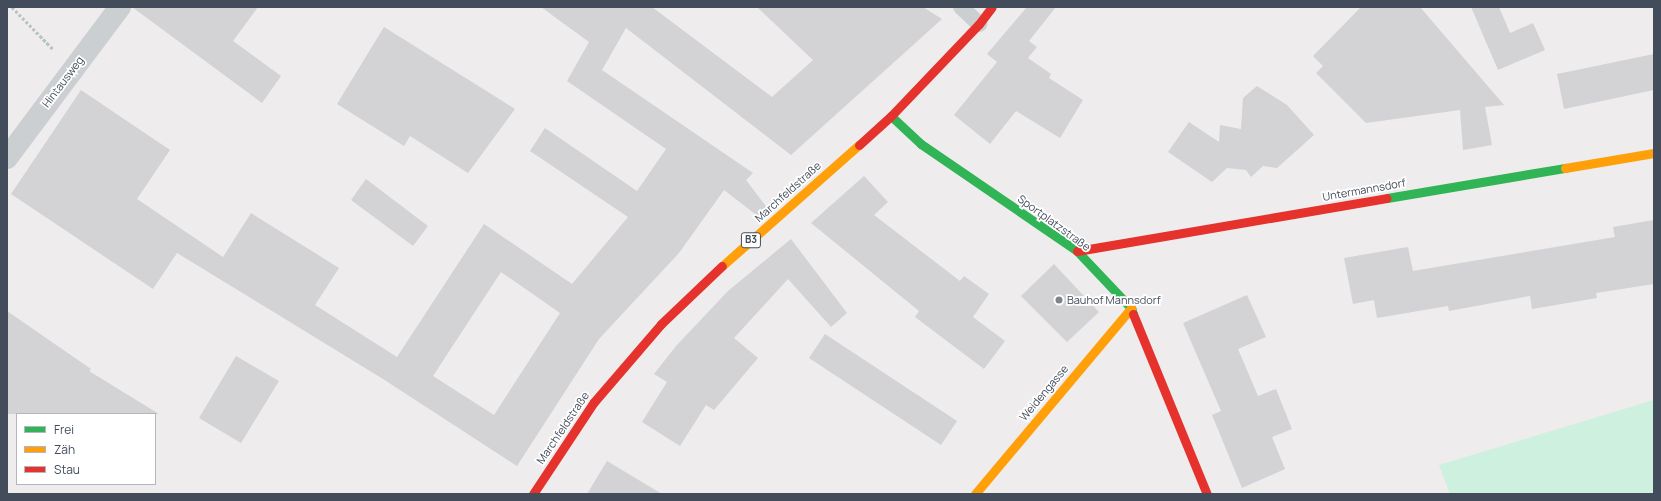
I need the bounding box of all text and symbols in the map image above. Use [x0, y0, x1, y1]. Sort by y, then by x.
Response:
street label: Hintausweg [40, 54, 86, 110]
street label: Marchfeldstraße [752, 159, 824, 225]
street label: Untermannsdorf [1321, 176, 1407, 204]
street label: Sportplatzstraße [1015, 192, 1093, 254]
road number: B3 [740, 232, 762, 248]
place label: Bauhof Mannsdorf [1067, 293, 1161, 307]
marker: Bauhof Mannsdorf [1054, 295, 1064, 305]
street label: Weidengasse [1017, 363, 1071, 423]
street label: Marchfeldstraße [534, 389, 592, 467]
legend [16, 413, 156, 485]
text: Frei [54, 421, 74, 438]
text: Zäh [54, 441, 75, 458]
text: Stau [54, 461, 80, 478]

